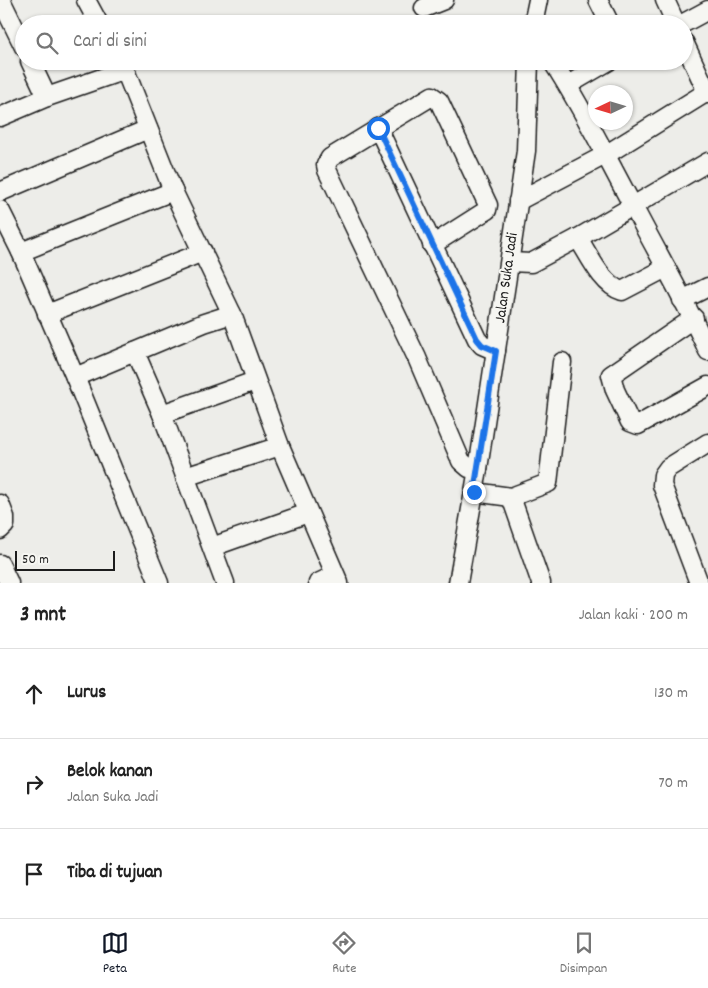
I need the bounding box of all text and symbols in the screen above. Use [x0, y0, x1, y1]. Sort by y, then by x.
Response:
search box [15, 15, 693, 70]
icon: search [33, 29, 61, 57]
text: Cari di sini [73, 29, 147, 56]
north arrow [588, 85, 633, 130]
route start [367, 117, 390, 140]
street label: Jalan Suka Jadi [489, 231, 525, 325]
route end [463, 481, 486, 504]
scale bar [15, 548, 115, 571]
text: 50 m [22, 550, 49, 570]
text: 3 mnt [20, 601, 66, 631]
text: Jalan kaki · 200 m [579, 604, 688, 627]
icon: ahead [20, 680, 48, 708]
text: Lurus [67, 680, 106, 707]
text: 130 m [654, 682, 688, 705]
text: Belok kanan [67, 759, 153, 786]
icon: right [20, 770, 48, 798]
text: 70 m [658, 772, 688, 795]
text: Jalan Suka Jadi [67, 786, 158, 809]
icon: arrive [20, 860, 48, 888]
text: Tiba di tujuan [67, 860, 162, 887]
tab: Peta [101, 929, 129, 979]
tab: Rute [330, 929, 358, 979]
tab: Disimpan [560, 929, 607, 979]

